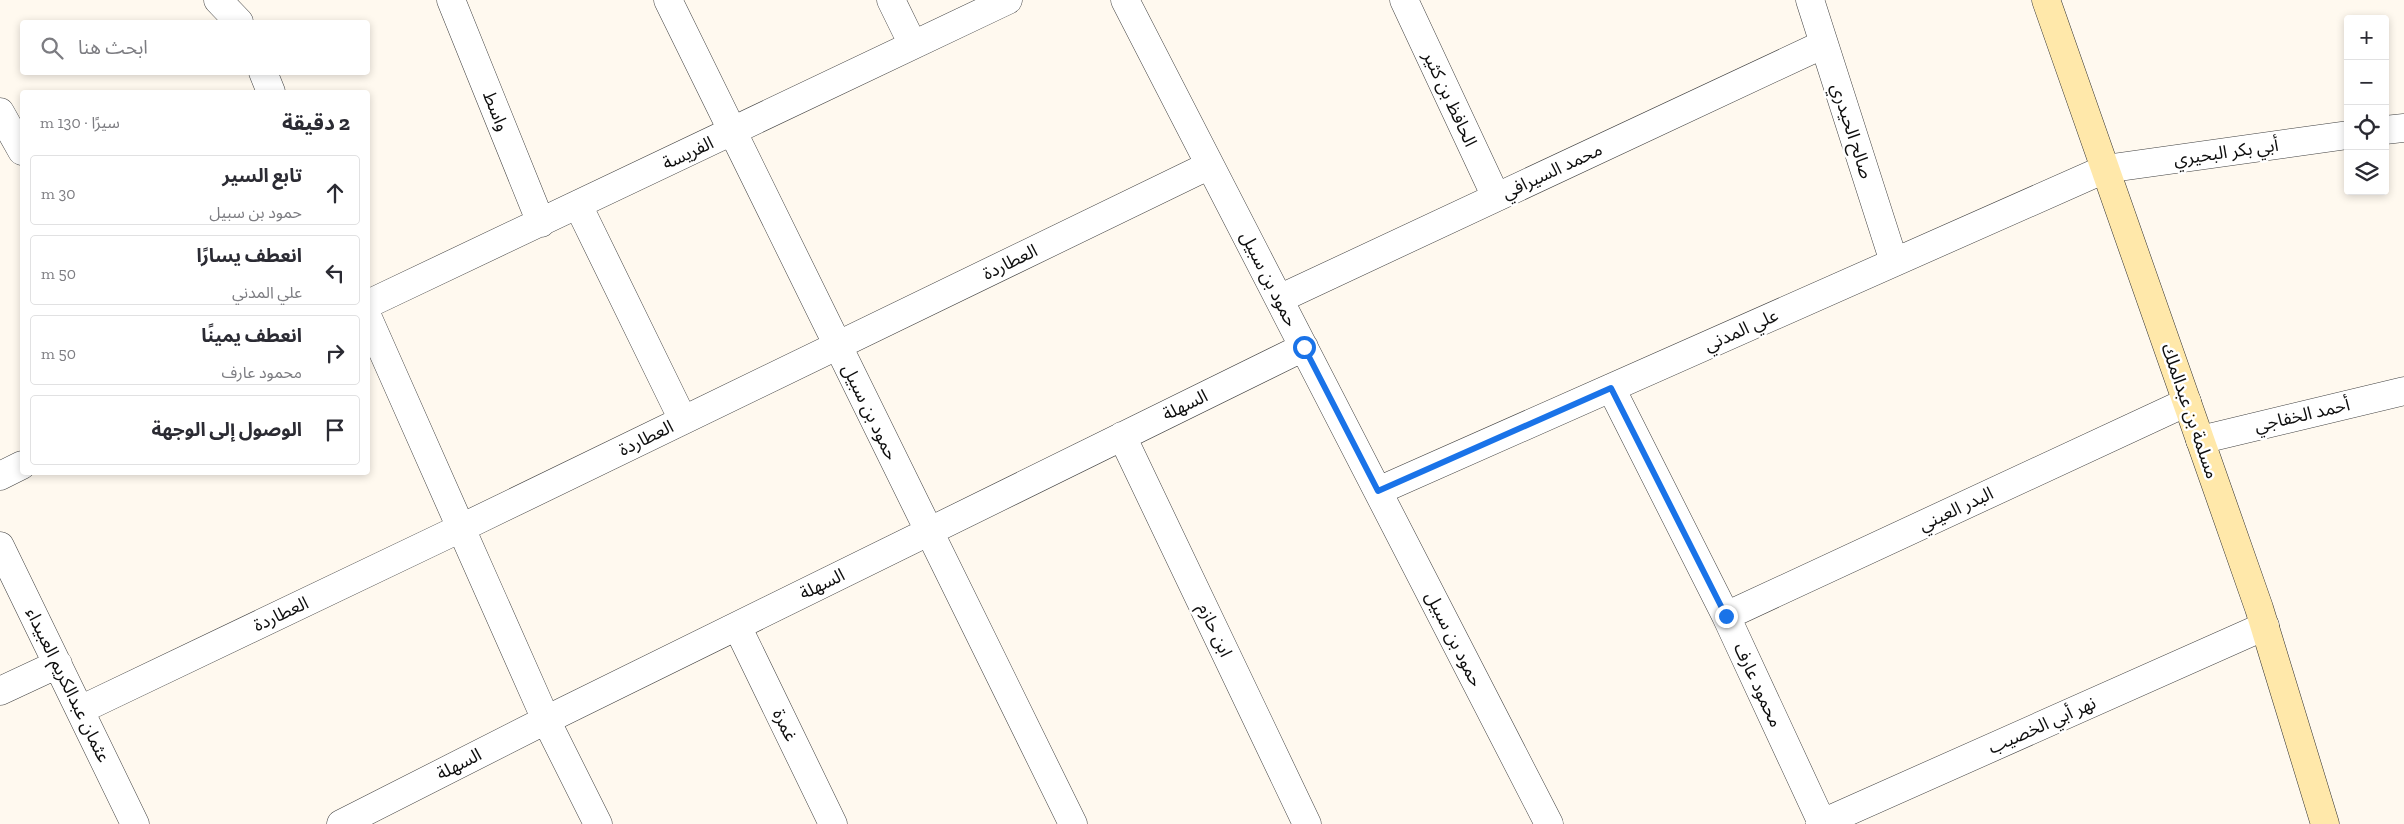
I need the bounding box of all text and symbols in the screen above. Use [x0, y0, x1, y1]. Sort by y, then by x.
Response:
map controls [2344, 15, 2389, 195]
button: + [2344, 15, 2389, 60]
search box [20, 20, 370, 75]
icon: search [38, 34, 66, 62]
text: ابحث هنا [78, 36, 148, 59]
street label: الحافظ بن كثير [1418, 47, 1482, 150]
button: − [2344, 60, 2389, 105]
street label: صالح الحيدري [1824, 81, 1878, 182]
street label: واسط [478, 88, 514, 134]
button: locate [2344, 105, 2389, 150]
text: 2 دقيقة [282, 110, 350, 135]
text: سيرًا · 130 m [40, 113, 120, 132]
street label: الفريسة [659, 132, 717, 174]
street label: أبي بكر البحيري [2172, 133, 2280, 172]
street label: محمد السيرافي [1498, 138, 1607, 206]
button: layers [2344, 150, 2389, 195]
text: تابع السير [222, 164, 302, 187]
icon: ahead [321, 179, 349, 207]
text: 30 m [41, 184, 76, 203]
text: حمود بن سبيل [209, 203, 302, 222]
street label: حمود بن سبيل [1236, 227, 1302, 331]
street label: العطاردة [979, 239, 1041, 285]
text: انعطف يسارًا [196, 244, 302, 267]
icon: left [321, 259, 349, 287]
text: 50 m [41, 264, 76, 283]
text: علي المدني [232, 283, 302, 302]
street label: علي المدني [1701, 304, 1782, 358]
text: انعطف يمينًا [201, 324, 302, 347]
route start [1293, 336, 1316, 359]
icon: right [321, 339, 349, 367]
street label: مسلمة بن عبدالملك [2157, 340, 2223, 482]
text: 50 m [41, 344, 76, 363]
street label: حمود بن سبيل [837, 360, 903, 464]
text: محمود عارف [222, 363, 302, 382]
street label: السهلة [1159, 385, 1211, 425]
street label: أحمد الخفاجي [2252, 393, 2352, 439]
street label: العطاردة [615, 415, 677, 461]
icon: arrive [321, 416, 349, 444]
text: الوصول إلى الوجهة [151, 418, 302, 441]
street label: البدر العيني [1915, 482, 1998, 538]
street label: السهلة [796, 564, 848, 604]
street label: حمود بن سبيل [1421, 587, 1487, 691]
street label: العطاردة [250, 592, 312, 636]
street label: ابن حازم [1190, 600, 1237, 662]
street label: عثمان عبدالكريم العبيداء [19, 604, 115, 767]
route end [1715, 605, 1738, 628]
street label: محمود عارف [1729, 639, 1787, 731]
street label: نهر أبي الخصيب [1985, 691, 2100, 761]
street label: غمرة [768, 705, 802, 745]
street label: السهلة [433, 743, 485, 785]

